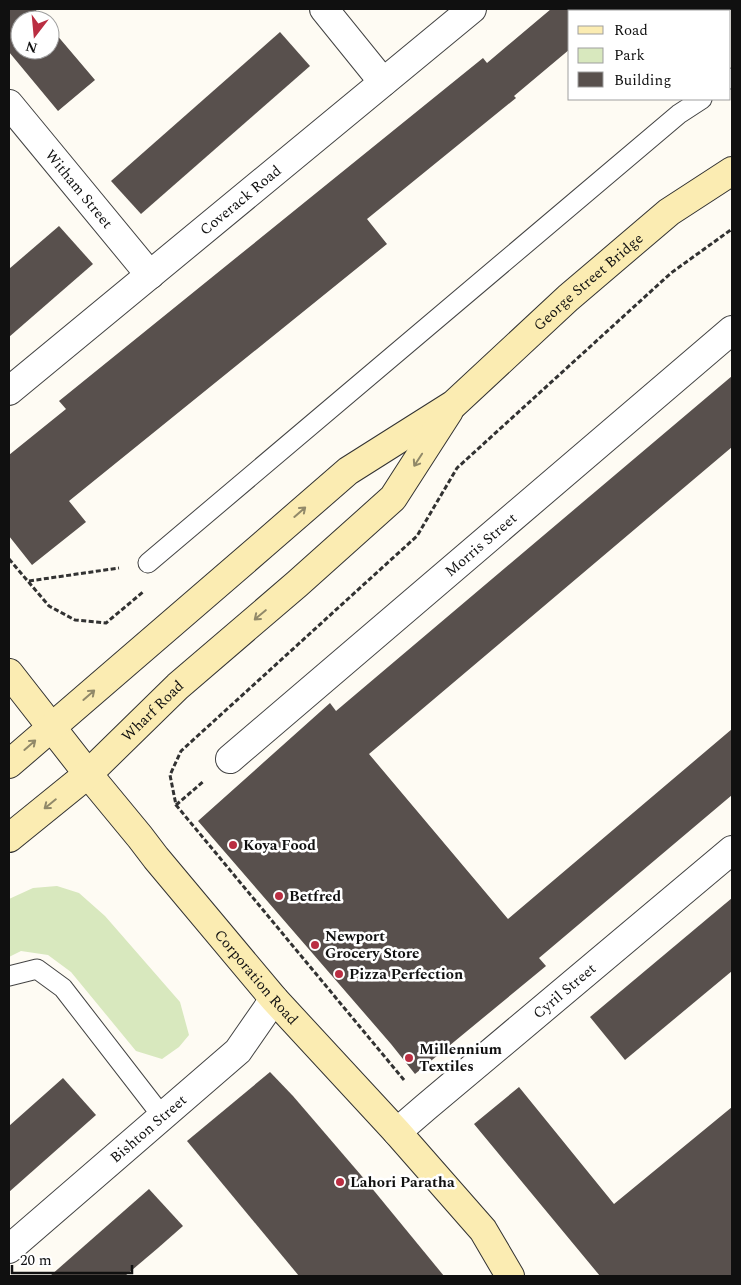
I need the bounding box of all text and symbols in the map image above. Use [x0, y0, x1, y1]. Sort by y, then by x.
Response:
north arrow [10, 10, 60, 60]
legend [568, 10, 731, 100]
text: Road [614, 19, 648, 42]
text: N [23, 35, 40, 59]
text: Park [614, 44, 645, 67]
text: Building [614, 69, 671, 92]
street label: Witham Street [39, 145, 118, 234]
street label: Coverack Road [195, 160, 287, 241]
street label: George Street Bridge [528, 228, 649, 337]
one-way arrow [412, 452, 422, 466]
one-way arrow [294, 506, 307, 518]
street label: Morris Street [440, 507, 522, 583]
one-way arrow [254, 610, 267, 621]
street label: Wharf Road [116, 675, 189, 747]
one-way arrow [82, 690, 95, 701]
one-way arrow [24, 740, 37, 751]
one-way arrow [44, 799, 57, 810]
place label: Koya Food [243, 834, 316, 857]
marker: Koya Food [227, 839, 239, 851]
place label: Betfred [289, 885, 342, 908]
marker: Betfred [273, 890, 285, 902]
street label: Corporation Road [208, 924, 304, 1030]
place label: Newport Grocery Store [325, 925, 420, 965]
marker: Newport Grocery Store [309, 939, 321, 951]
street label: Cyril Street [528, 958, 601, 1025]
place label: Pizza Perfection [349, 963, 463, 986]
marker: Pizza Perfection [333, 968, 345, 980]
place label: Millennium Textiles [419, 1038, 502, 1078]
marker: Millennium Textiles [403, 1052, 415, 1064]
street label: Bishton Street [105, 1089, 192, 1169]
place label: Lahori Paratha [350, 1171, 455, 1194]
marker: Lahori Paratha [334, 1176, 346, 1188]
scale bar [12, 1242, 132, 1274]
text: 20 m [20, 1249, 52, 1272]

